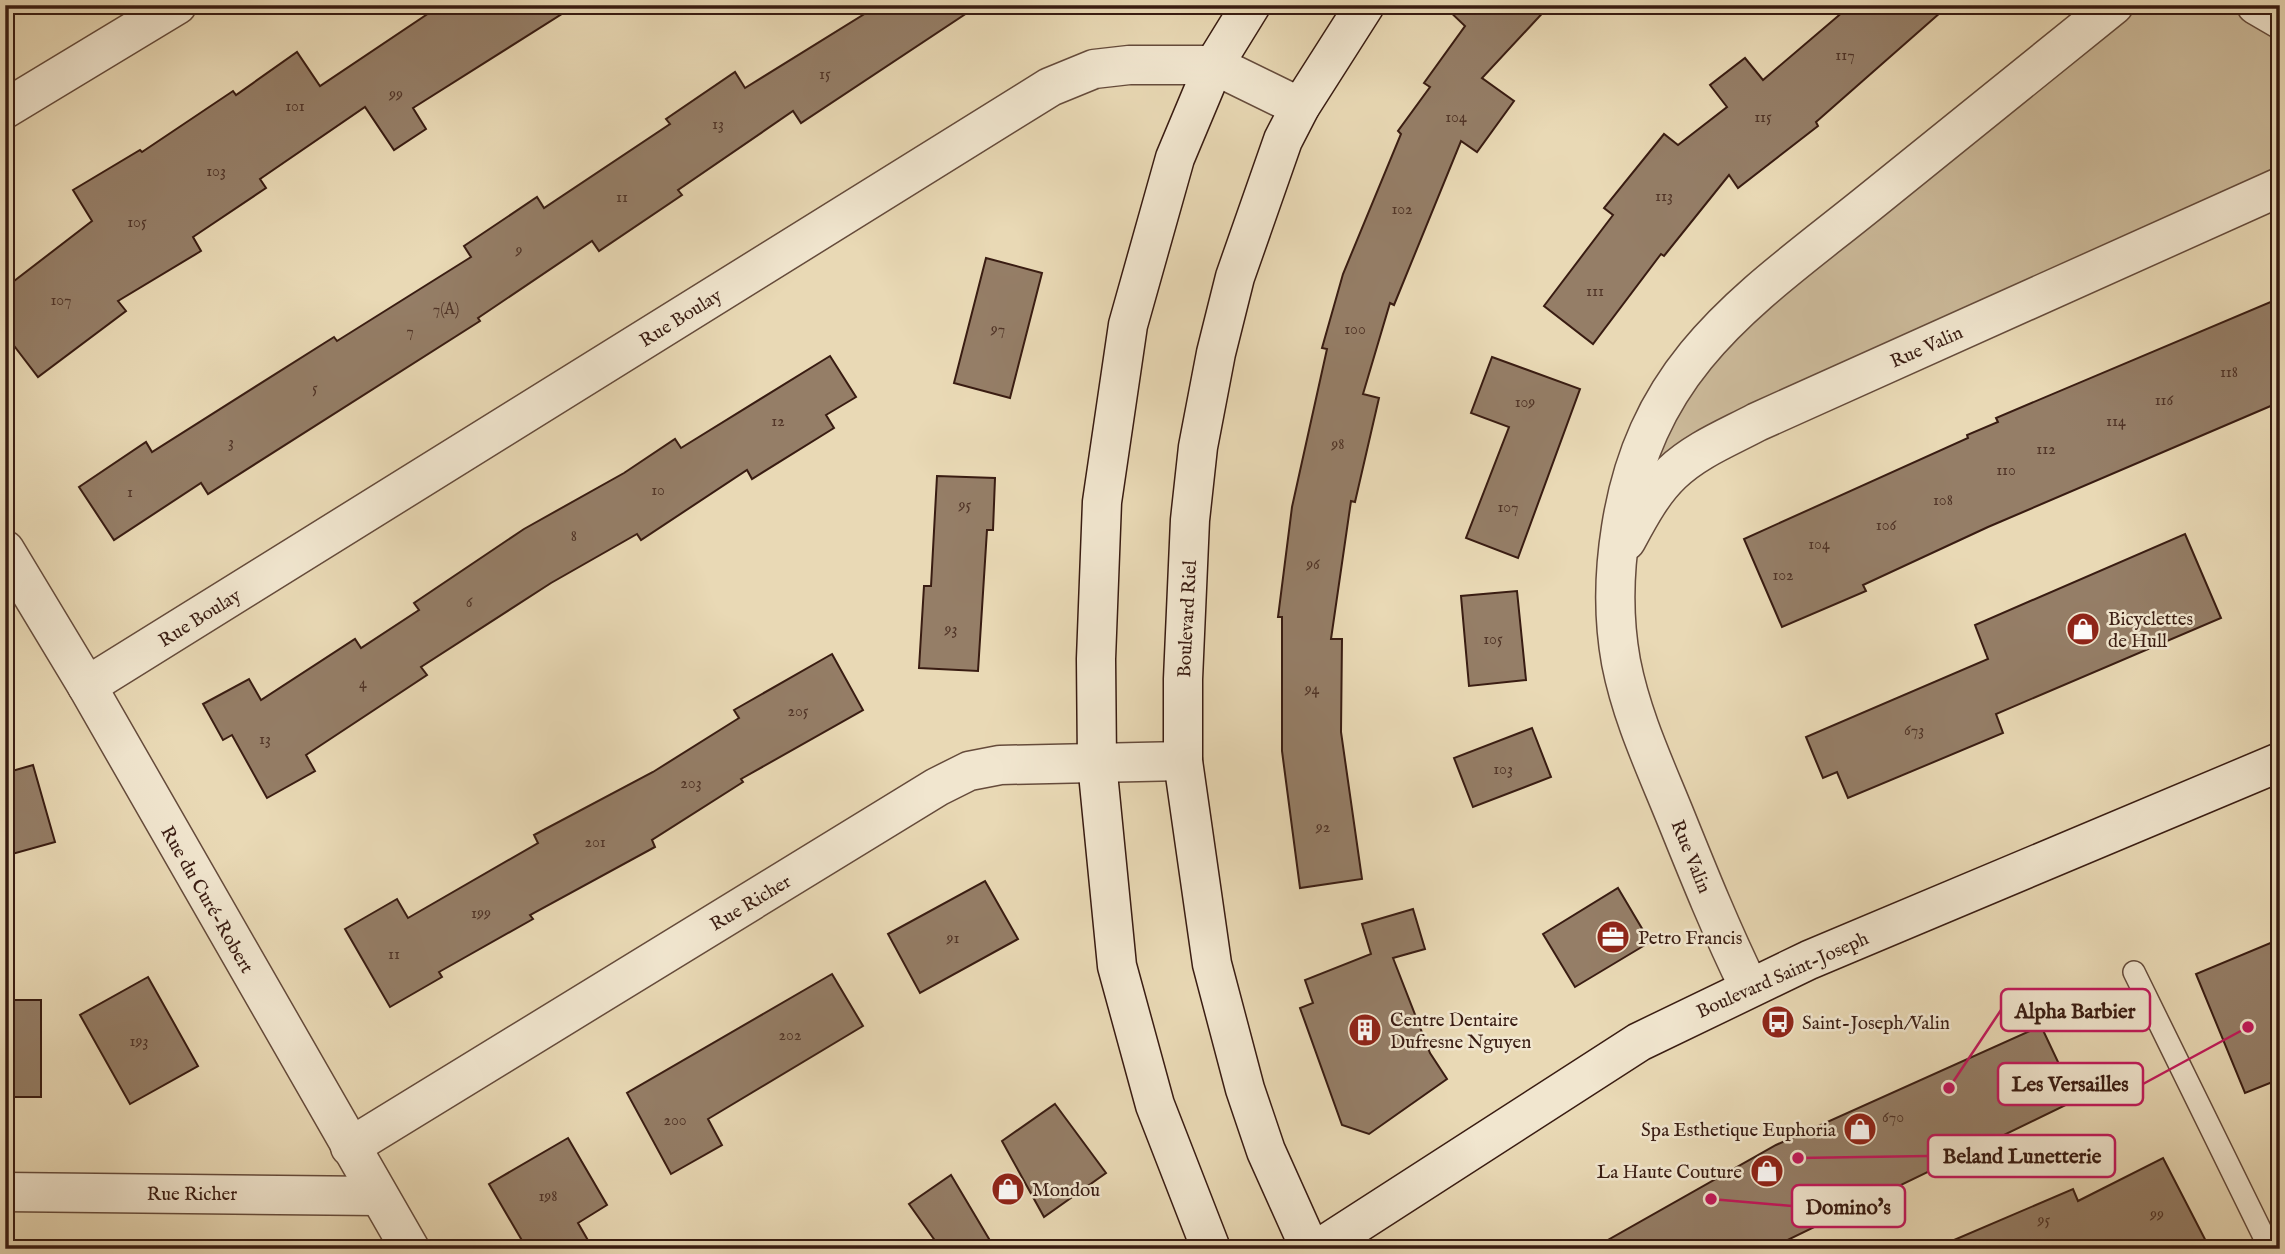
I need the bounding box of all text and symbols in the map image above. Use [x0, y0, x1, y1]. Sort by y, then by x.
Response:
house number: 117 [1835, 46, 1855, 66]
house number: 15 [819, 65, 831, 85]
house number: 99 [388, 85, 403, 105]
house number: 101 [285, 97, 305, 117]
house number: 104 [1445, 108, 1467, 128]
house number: 115 [1754, 108, 1772, 128]
house number: 13 [712, 115, 724, 135]
house number: 103 [206, 162, 226, 182]
house number: 113 [1655, 187, 1673, 207]
house number: 11 [616, 188, 628, 208]
house number: 102 [1391, 200, 1413, 220]
house number: 105 [127, 213, 147, 233]
house number: 9 [515, 241, 523, 261]
house number: 111 [1586, 282, 1604, 302]
street label: Rue Boulay [636, 284, 727, 353]
house number: 107 [50, 291, 72, 311]
house number: 7(A) [433, 300, 459, 320]
house number: 97 [990, 320, 1005, 340]
house number: 100 [1344, 320, 1366, 340]
street label: Rue Valin [1887, 321, 1967, 374]
house number: 7 [406, 322, 414, 342]
house number: 118 [2220, 363, 2238, 383]
house number: 5 [312, 379, 318, 399]
house number: 116 [2155, 391, 2174, 411]
house number: 109 [1515, 393, 1535, 413]
house number: 12 [771, 412, 785, 432]
house number: 114 [2106, 412, 2126, 432]
house number: 3 [228, 433, 234, 453]
house number: 98 [1330, 435, 1345, 455]
house number: 112 [2036, 440, 2056, 460]
house number: 110 [1996, 461, 2016, 481]
house number: 10 [651, 481, 665, 501]
house number: 1 [127, 483, 133, 503]
house number: 108 [1933, 491, 1953, 511]
house number: 95 [958, 496, 972, 516]
house number: 107 [1497, 498, 1519, 518]
house number: 106 [1876, 516, 1896, 536]
house number: 8 [571, 527, 577, 547]
house number: 104 [1808, 535, 1830, 555]
house number: 96 [1305, 555, 1320, 575]
street label: Boulevard Riel [1173, 559, 1203, 678]
house number: 102 [1772, 566, 1794, 586]
street label: Rue Boulay [155, 584, 246, 653]
house number: 6 [466, 593, 473, 613]
place label: Bicyclettes de Hull [2108, 608, 2193, 654]
shop icon: Bicyclettes de Hull [2064, 610, 2102, 648]
house number: 93 [944, 620, 957, 640]
house number: 105 [1483, 630, 1503, 650]
house number: 4 [359, 674, 367, 694]
house number: 94 [1304, 680, 1320, 700]
house number: 205 [787, 702, 809, 722]
house number: 673 [1904, 721, 1924, 741]
house number: 13 [259, 730, 271, 750]
house number: 103 [1493, 760, 1513, 780]
house number: 203 [680, 774, 702, 794]
street label: Rue Valin [1665, 817, 1716, 897]
house number: 92 [1315, 818, 1330, 838]
street label: Rue du Curé-Robert [154, 822, 258, 978]
house number: 201 [584, 833, 606, 853]
street label: Rue Richer [706, 870, 796, 937]
house number: 199 [471, 904, 491, 924]
office icon: Petro Francis [1594, 918, 1632, 956]
place label: Petro Francis [1638, 927, 1742, 951]
street label: Boulevard Saint-Joseph [1693, 927, 1873, 1025]
house number: 91 [946, 929, 959, 949]
house number: 11 [388, 945, 400, 965]
callout: Alpha Barbier [2001, 989, 2150, 1031]
text: Alpha Barbier [2014, 999, 2136, 1026]
bus stop icon: Saint-Joseph/Valin [1759, 1003, 1797, 1041]
place label: Centre Dentaire Dufresne Nguyen [1390, 1009, 1531, 1055]
building icon: Centre Dentaire Dufresne Nguyen [1346, 1011, 1384, 1049]
place label: Saint-Joseph/Valin [1802, 1012, 1950, 1036]
house number: 202 [779, 1026, 801, 1046]
house number: 193 [130, 1032, 148, 1052]
callout: Les Versailles [1998, 1063, 2143, 1105]
text: Les Versailles [2011, 1072, 2129, 1099]
house number: 670 [1882, 1108, 1904, 1128]
shop icon: Spa Esthetique Euphoria [1841, 1110, 1879, 1148]
house number: 200 [663, 1111, 687, 1131]
place label: Spa Esthetique Euphoria [1641, 1119, 1837, 1143]
callout: Beland Lunetterie [1928, 1135, 2115, 1177]
text: Beland Lunetterie [1943, 1144, 2102, 1171]
shop icon: La Haute Couture [1748, 1152, 1786, 1190]
place label: La Haute Couture [1597, 1161, 1742, 1185]
shop icon: Mondou [989, 1170, 1027, 1208]
place label: Mondou [1032, 1179, 1100, 1203]
street label: Rue Richer [147, 1183, 237, 1207]
callout: Domino's [1792, 1185, 1905, 1227]
house number: 198 [538, 1187, 558, 1207]
text: Domino's [1805, 1195, 1891, 1222]
house number: 99 [2149, 1205, 2164, 1225]
house number: 95 [2037, 1211, 2051, 1231]

